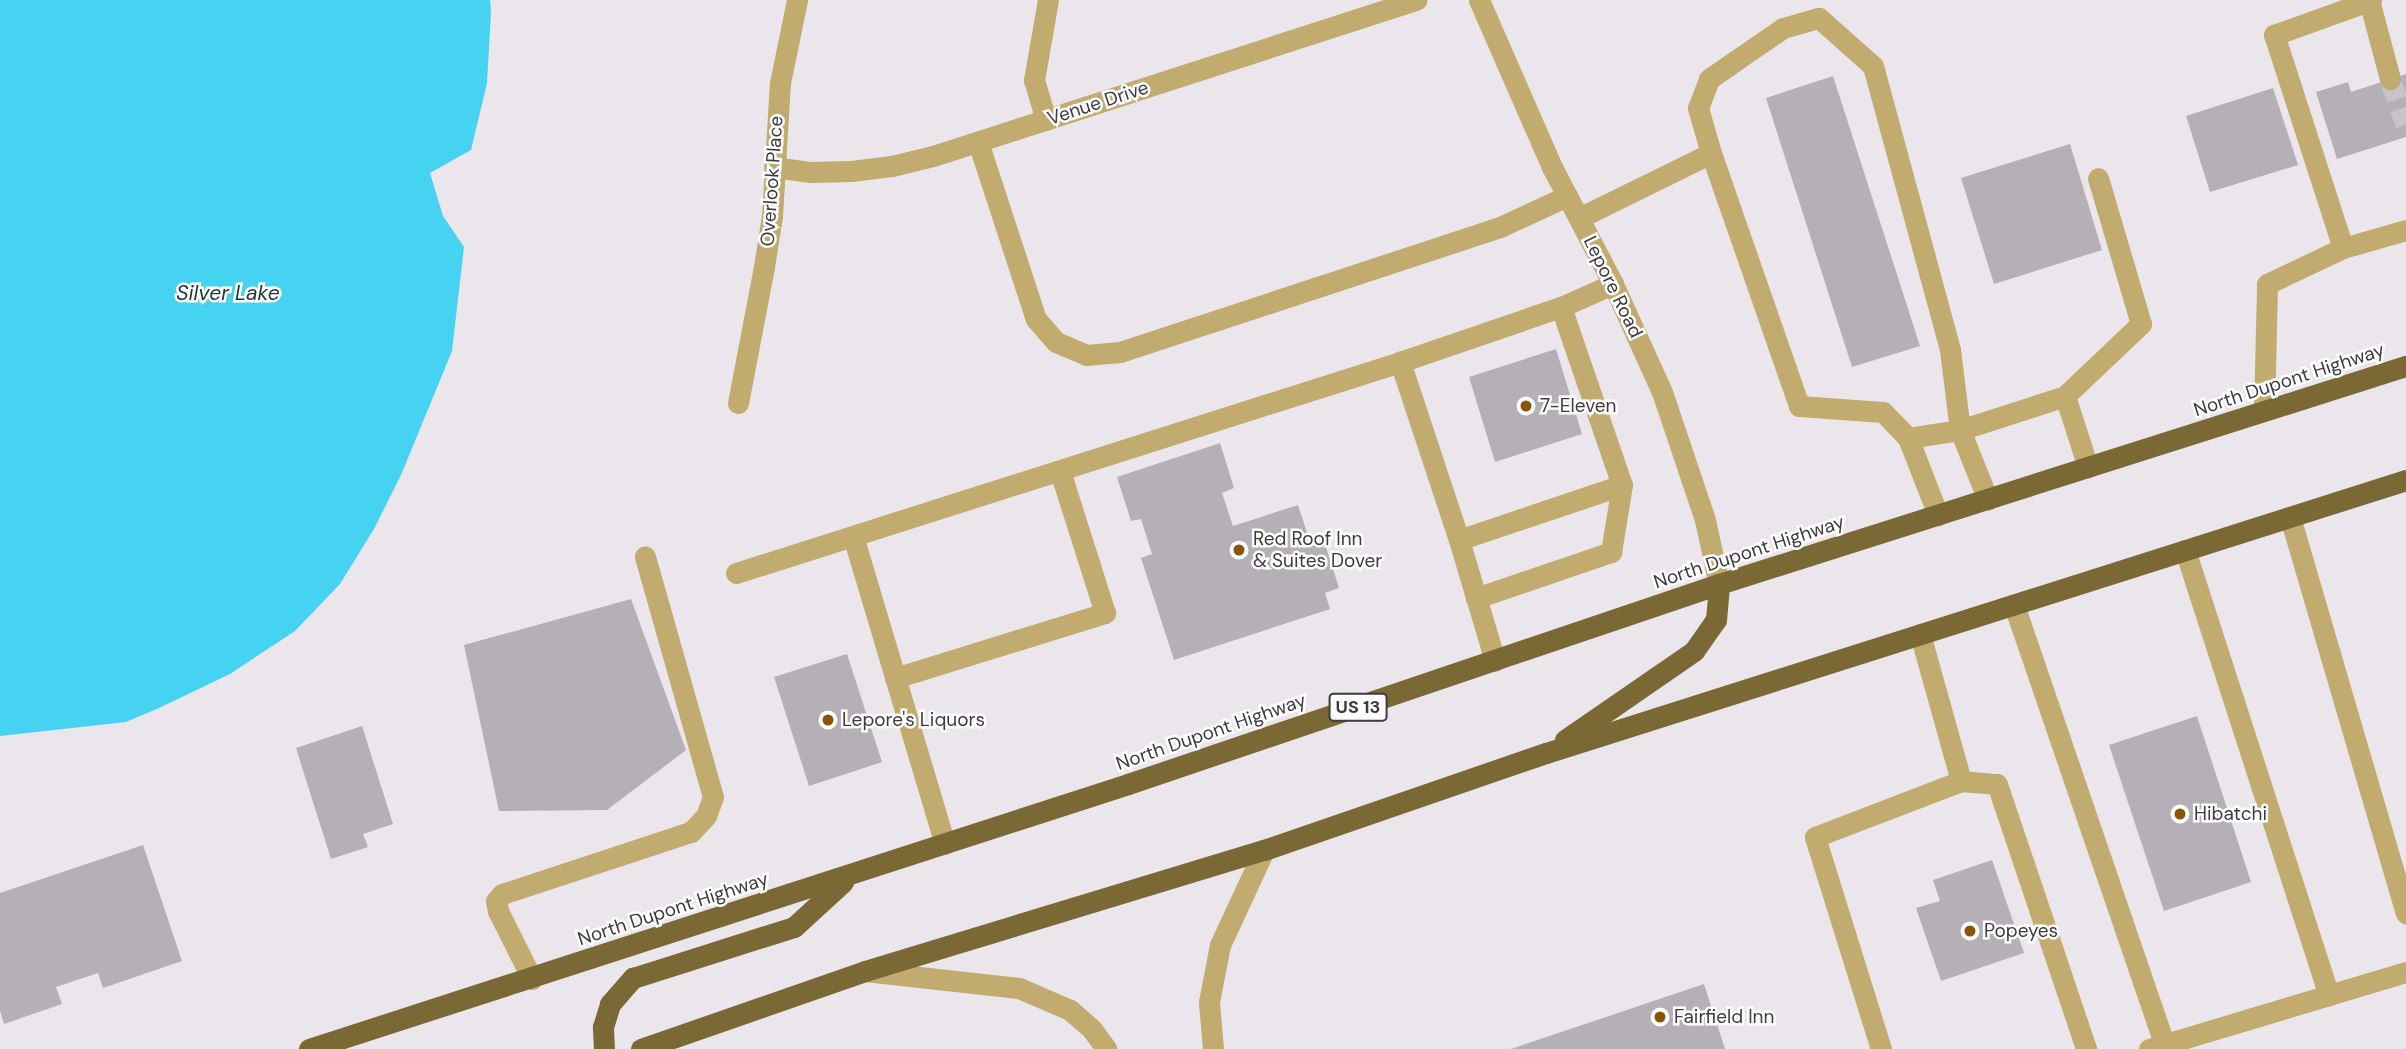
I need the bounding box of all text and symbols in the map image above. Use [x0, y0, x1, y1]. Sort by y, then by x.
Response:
street label: Venue Drive [1045, 76, 1151, 130]
street label: Overlook Place [756, 115, 788, 247]
street label: Lepore Road [1579, 232, 1647, 342]
water label: Silver Lake [176, 280, 280, 306]
street label: North Dupont Highway [2191, 338, 2387, 422]
place label: 7-Eleven [1540, 395, 1616, 417]
marker: 7-Eleven [1518, 398, 1534, 414]
street label: North Dupont Highway [1651, 510, 1847, 594]
place label: Red Roof Inn & Suites Dover [1253, 528, 1382, 572]
marker: Red Roof Inn & Suites Dover [1231, 542, 1247, 558]
street label: North Dupont Highway [1113, 689, 1309, 775]
road number: US 13 [1328, 692, 1388, 722]
place label: Lepore's Liquors [842, 709, 985, 731]
marker: Lepore's Liquors [820, 712, 836, 728]
place label: Hibatchi [2194, 803, 2267, 825]
marker: Hibatchi [2172, 806, 2188, 822]
street label: North Dupont Highway [575, 867, 771, 951]
place label: Popeyes [1984, 920, 2058, 942]
marker: Popeyes [1962, 923, 1978, 939]
place label: Fairfield Inn [1674, 1006, 1774, 1028]
marker: Fairfield Inn [1652, 1009, 1668, 1025]

